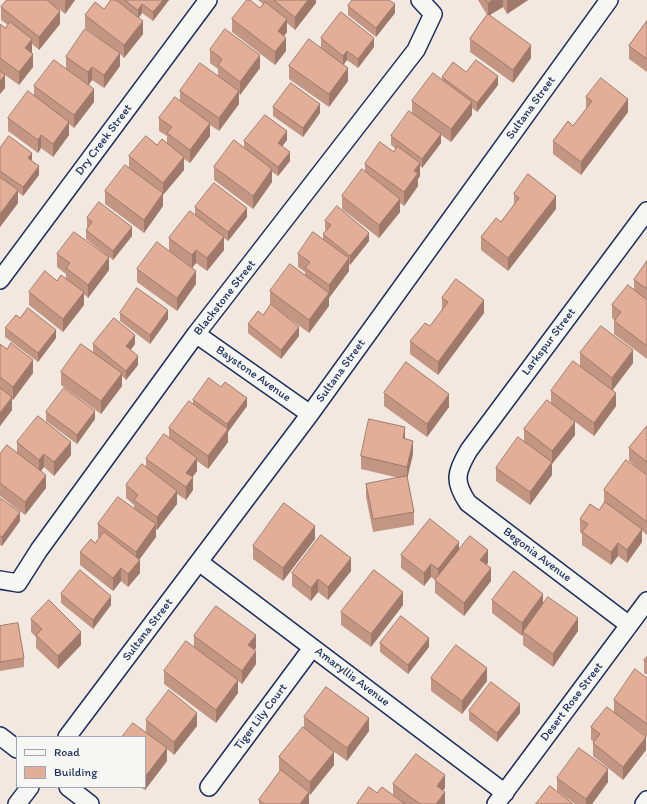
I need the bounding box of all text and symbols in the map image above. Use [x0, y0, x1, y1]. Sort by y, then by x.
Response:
street label: Sultana Street [503, 74, 559, 142]
street label: Dry Creek Street [73, 102, 135, 178]
street label: Blackstone Street [191, 257, 259, 339]
street label: Larkspur Street [519, 306, 579, 378]
street label: Sultana Street [313, 337, 369, 405]
street label: Baystone Avenue [213, 343, 293, 405]
street label: Begonia Avenue [500, 525, 574, 585]
street label: Sultana Street [120, 596, 176, 664]
street label: Amaryllis Avenue [312, 644, 392, 710]
street label: Desert Rose Street [538, 660, 606, 744]
street label: Tiger Lily Court [231, 681, 291, 753]
legend [16, 736, 146, 788]
text: Road [54, 745, 80, 759]
text: Building [54, 765, 97, 779]

